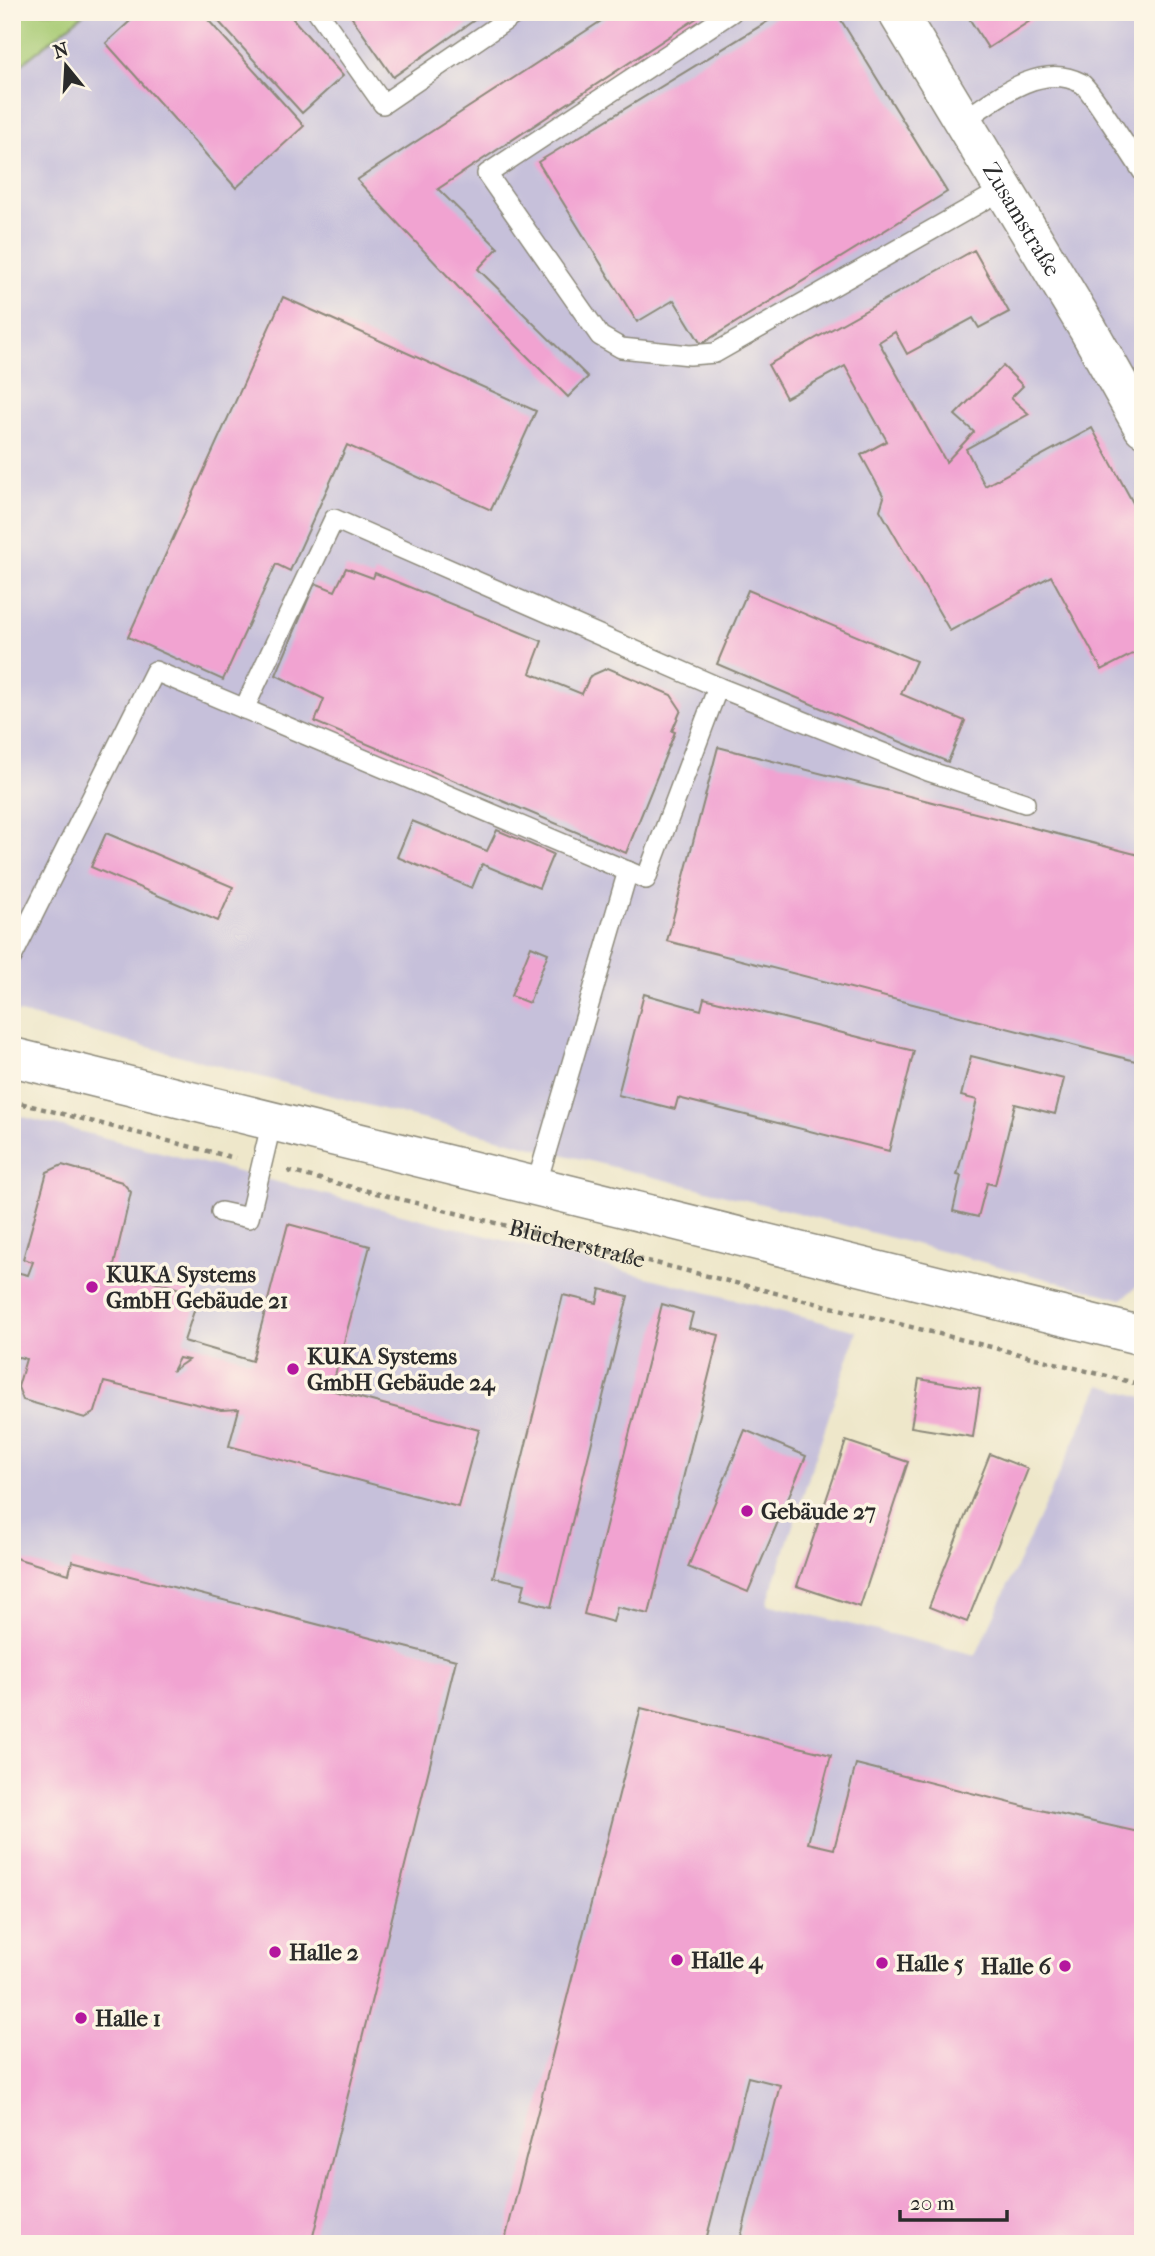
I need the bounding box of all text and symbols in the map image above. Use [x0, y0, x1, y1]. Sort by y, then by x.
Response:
north arrow [32, 32, 102, 102]
text: N [51, 38, 72, 63]
street label: Zusamstraße [977, 158, 1066, 281]
street label: Blücherstraße [506, 1214, 648, 1274]
place label: KUKA Systems GmbH Gebäude 21 [106, 1261, 288, 1314]
marker: KUKA Systems GmbH Gebäude 21 [84, 1279, 100, 1295]
place label: KUKA Systems GmbH Gebäude 24 [307, 1343, 496, 1396]
marker: KUKA Systems GmbH Gebäude 24 [285, 1361, 301, 1377]
place label: Gebäude 27 [761, 1498, 876, 1525]
marker: Gebäude 27 [739, 1503, 755, 1519]
place label: Halle 2 [289, 1939, 359, 1966]
marker: Halle 2 [267, 1944, 283, 1960]
place label: Halle 4 [691, 1947, 764, 1974]
place label: Halle 5 [896, 1950, 964, 1977]
marker: Halle 4 [669, 1952, 685, 1968]
place label: Halle 6 [981, 1953, 1052, 1980]
marker: Halle 5 [874, 1955, 890, 1971]
marker: Halle 6 [1057, 1958, 1073, 1974]
place label: Halle 1 [95, 2005, 161, 2032]
marker: Halle 1 [73, 2010, 89, 2026]
scale bar [900, 2179, 1006, 2223]
text: 20 m [910, 2191, 955, 2215]

